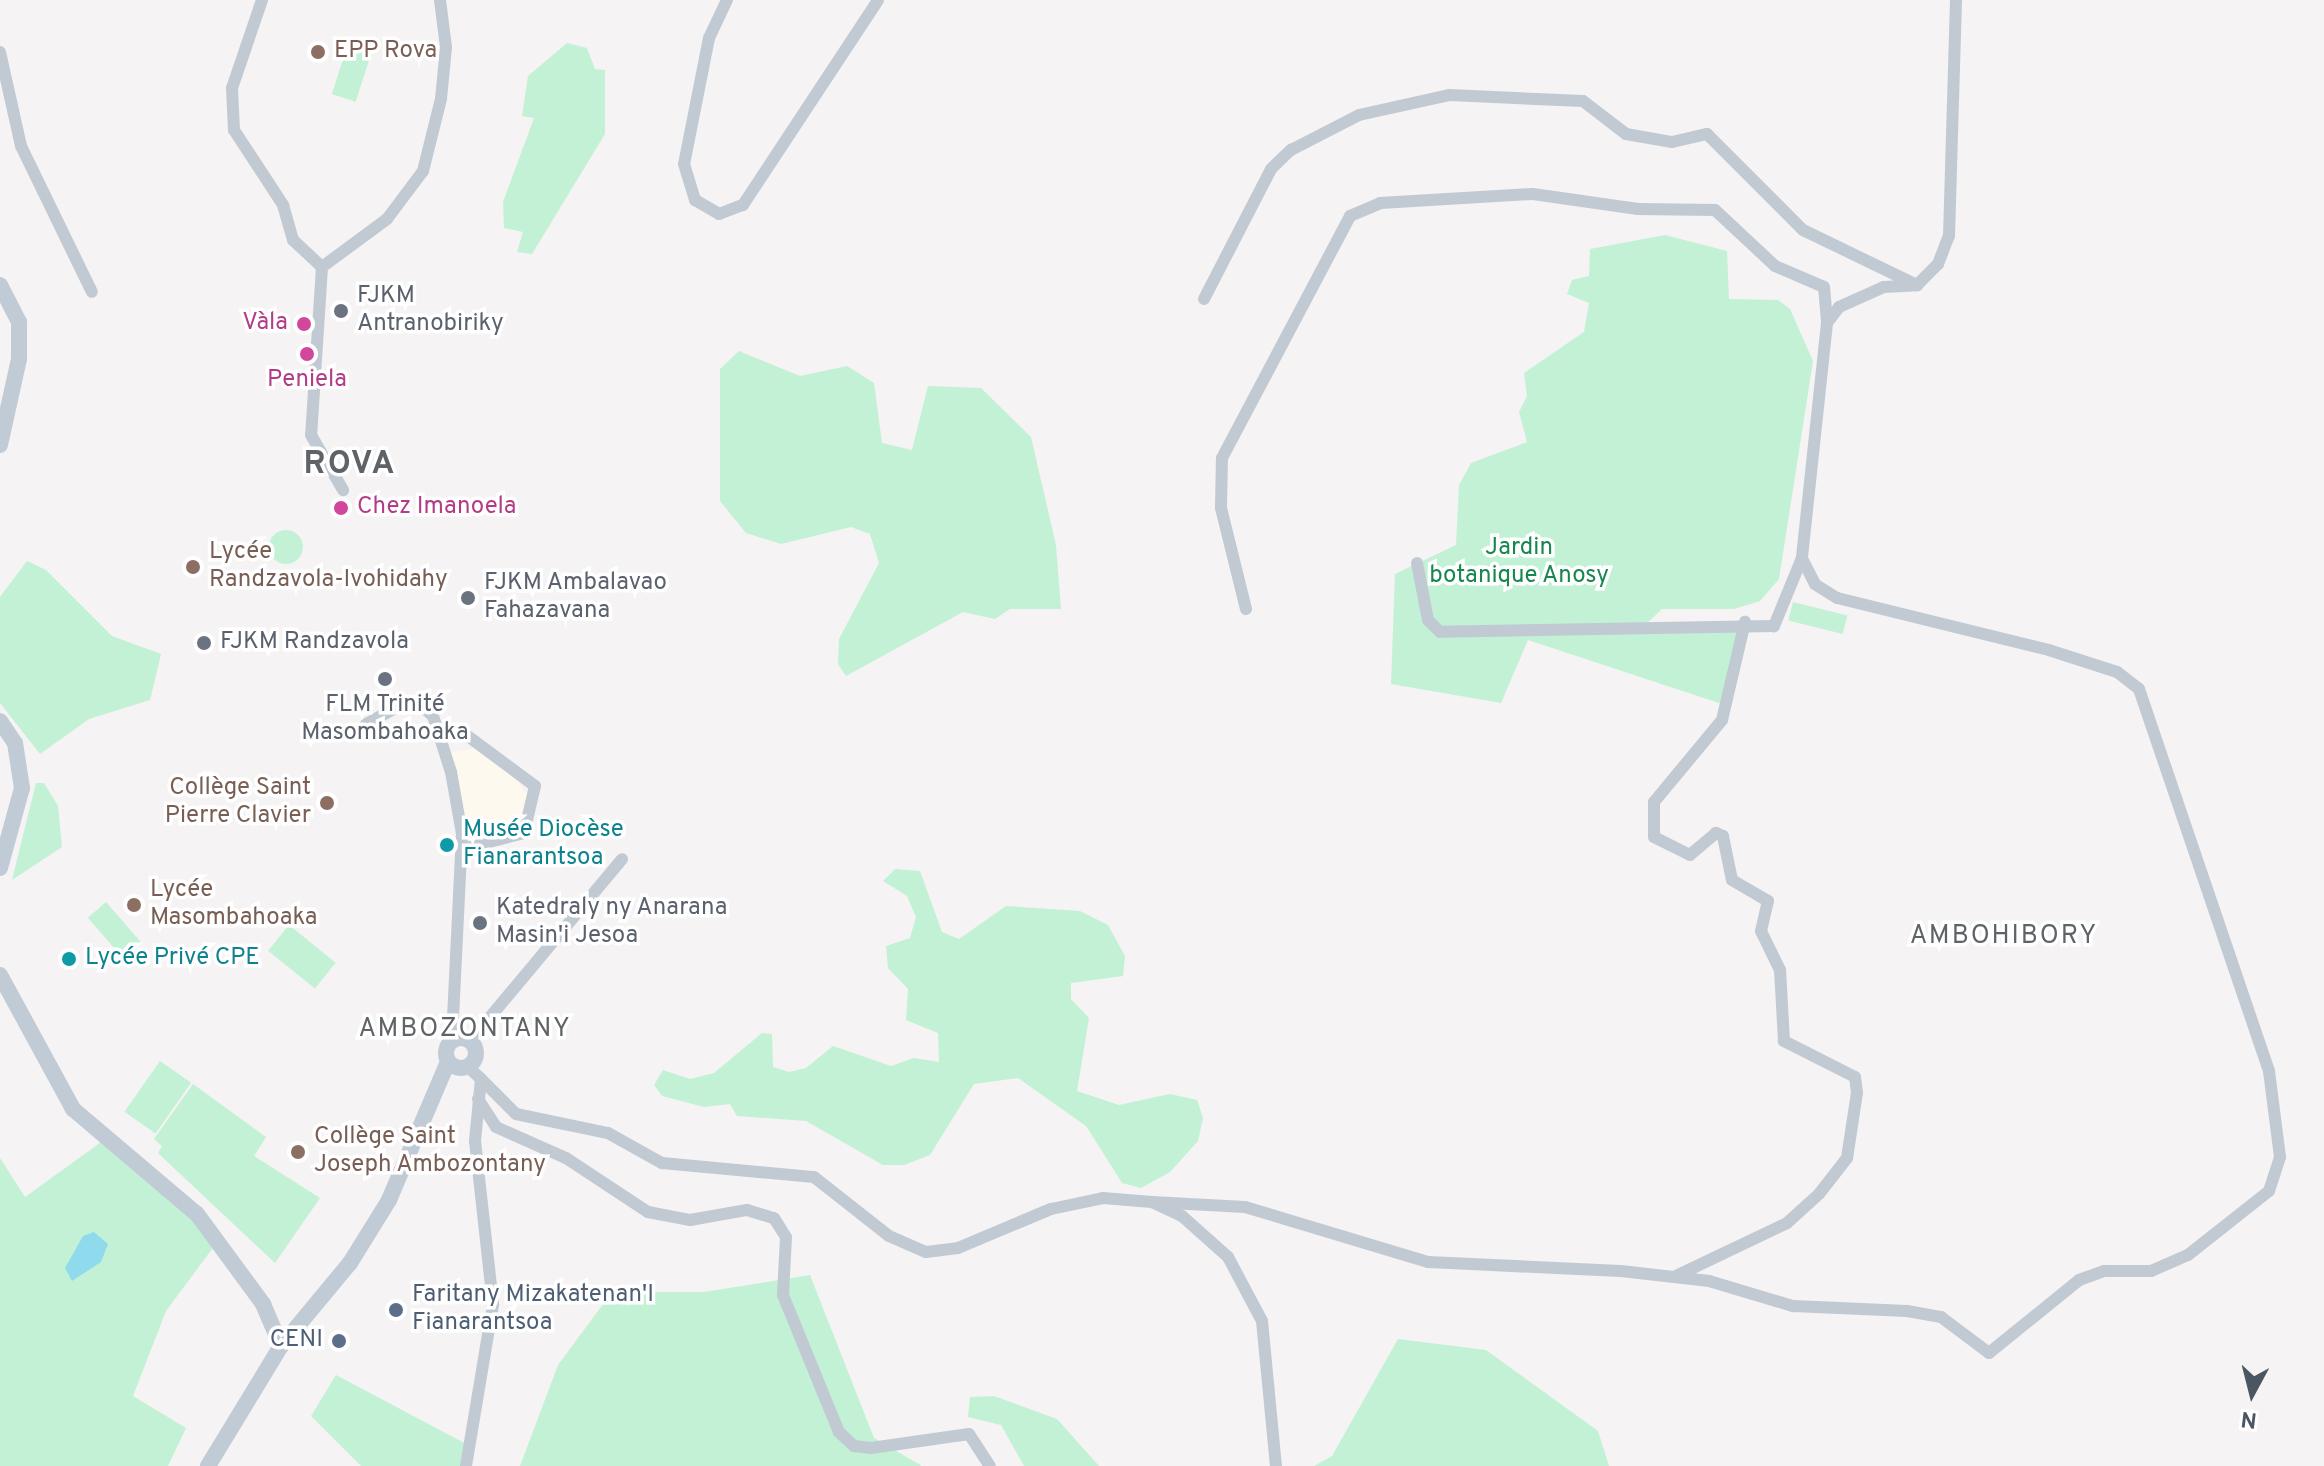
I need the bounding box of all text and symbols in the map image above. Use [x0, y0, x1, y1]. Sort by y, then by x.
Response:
place label: EPP Rova [334, 38, 437, 66]
marker: EPP Rova [309, 43, 327, 61]
place label: FJKM Antranobiriky [357, 283, 504, 339]
marker: FJKM Antranobiriky [332, 302, 350, 320]
place label: Vàla [242, 310, 288, 338]
marker: Vàla [295, 315, 313, 333]
marker: Peniela [298, 345, 316, 363]
place label: Peniela [267, 367, 347, 395]
district label: ROVA [304, 446, 396, 484]
place label: Chez Imanoela [357, 494, 516, 522]
marker: Chez Imanoela [332, 499, 350, 517]
park label: Jardin botanique Anosy [1429, 535, 1609, 591]
place label: Lycée Randzavola-Ivohidahy [209, 539, 448, 595]
marker: Lycée Randzavola-Ivohidahy [184, 558, 202, 576]
place label: FJKM Ambalavao Fahazavana [484, 570, 668, 626]
marker: FJKM Ambalavao Fahazavana [459, 589, 477, 607]
place label: FJKM Randzavola [220, 629, 409, 657]
marker: FJKM Randzavola [195, 634, 213, 652]
marker: FLM Trinité Masombahoaka [376, 670, 394, 688]
place label: FLM Trinité Masombahoaka [301, 692, 469, 748]
place label: Collège Saint Pierre Clavier [165, 775, 311, 831]
marker: Collège Saint Pierre Clavier [318, 794, 336, 812]
place label: Musée Diocèse Fianarantsoa [463, 817, 624, 873]
marker: Musée Diocèse Fianarantsoa [438, 836, 456, 854]
place label: Lycée Masombahoaka [150, 877, 317, 933]
place label: Katedraly ny Anarana Masin'i Jesoa [496, 895, 728, 951]
marker: Lycée Masombahoaka [125, 896, 143, 914]
marker: Katedraly ny Anarana Masin'i Jesoa [471, 914, 489, 932]
district label: AMBOHIBORY [1910, 921, 2098, 953]
place label: Lycée Privé CPE [85, 945, 260, 973]
marker: Lycée Privé CPE [60, 950, 78, 968]
district label: AMBOZONTANY [358, 1014, 572, 1046]
place label: Collège Saint Joseph Ambozontany [314, 1124, 547, 1180]
marker: Collège Saint Joseph Ambozontany [289, 1143, 307, 1161]
place label: Faritany Mizakatenan'I Fianarantsoa [412, 1282, 654, 1338]
marker: Faritany Mizakatenan'I Fianarantsoa [387, 1301, 405, 1319]
place label: CENI [270, 1327, 323, 1355]
marker: CENI [330, 1332, 348, 1350]
north arrow [2212, 1354, 2292, 1434]
text: N [2240, 1404, 2259, 1433]

